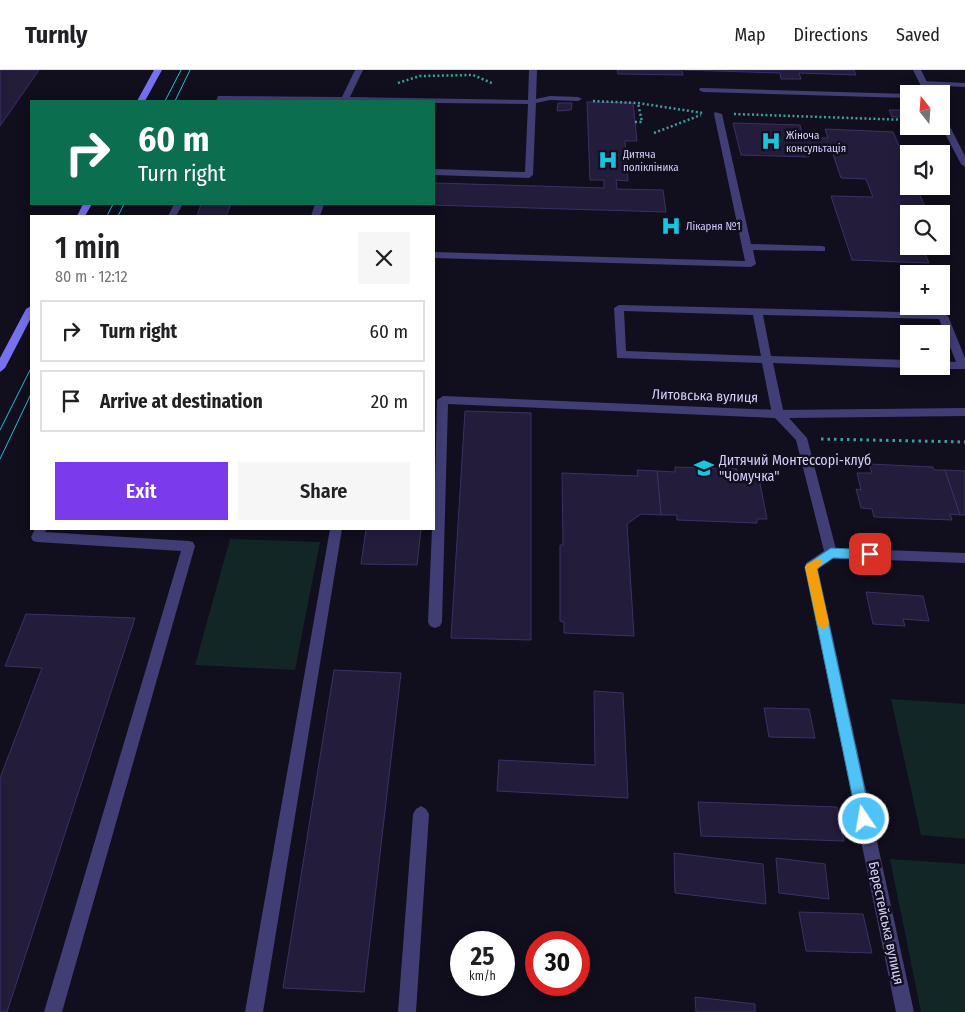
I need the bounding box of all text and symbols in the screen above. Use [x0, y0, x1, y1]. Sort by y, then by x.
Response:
text: Turnly [25, 21, 87, 49]
text: Map [734, 24, 766, 46]
text: Directions [794, 24, 868, 46]
text: Saved [896, 24, 940, 46]
north arrow [900, 85, 950, 135]
map controls [900, 85, 950, 375]
text: 60 m [138, 118, 209, 160]
icon: right [55, 120, 120, 185]
place label: Жіноча консультація [786, 129, 846, 155]
hospital icon: Жіноча консультація [760, 130, 782, 152]
button: sound [900, 145, 950, 195]
place label: Дитяча полікліника [622, 148, 679, 174]
hospital icon: Дитяча полікліника [597, 149, 619, 171]
text: Turn right [138, 160, 226, 187]
button: search [900, 205, 950, 255]
hospital icon: Лікарня №1 [660, 215, 682, 237]
place label: Лікарня №1 [686, 220, 741, 233]
text: 1 min [55, 230, 120, 266]
button: close [358, 232, 410, 284]
button: + [900, 265, 950, 315]
text: 80 m · 12:12 [55, 267, 128, 286]
icon: right [57, 317, 85, 345]
text: Turn right [100, 320, 177, 343]
text: 60 m [370, 320, 408, 343]
button: − [900, 325, 950, 375]
street label: Литовська вулиця [652, 386, 758, 406]
icon: arrive [57, 387, 85, 415]
text: Arrive at destination [100, 390, 263, 413]
text: 20 m [371, 390, 408, 413]
place label: Дитячий Монтессорі-клуб "Чомучка" [718, 452, 871, 485]
school or university icon: Дитячий Монтессорі-клуб "Чомучка" [693, 457, 715, 479]
button: Exit [55, 462, 228, 520]
button: Share [238, 462, 410, 520]
pin [849, 533, 891, 575]
icon: arrive [856, 540, 884, 568]
position arrow [837, 792, 889, 844]
street label: Берестейська вулиця [865, 860, 907, 986]
speed limit sign: 30 [525, 931, 590, 996]
text: 25 [471, 942, 494, 972]
text: km/h [469, 969, 496, 983]

